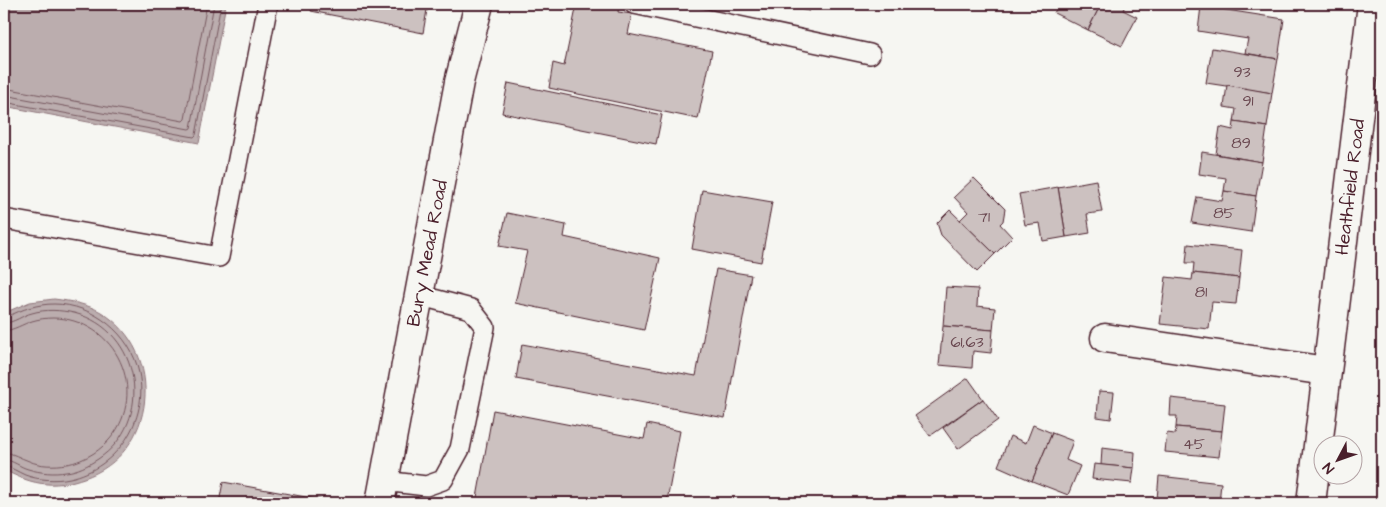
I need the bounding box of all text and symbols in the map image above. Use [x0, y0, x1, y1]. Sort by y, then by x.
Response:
house number: 93 [1233, 61, 1251, 83]
house number: 91 [1242, 90, 1254, 112]
street label: Heathfield Road [1329, 117, 1372, 257]
house number: 89 [1231, 132, 1251, 154]
street label: Bury Mead Road [400, 178, 456, 329]
house number: 85 [1213, 202, 1236, 224]
house number: 71 [978, 206, 990, 228]
house number: 81 [1195, 281, 1207, 303]
house number: 61,63 [950, 331, 984, 353]
house number: 45 [1183, 433, 1206, 455]
north arrow [1314, 434, 1364, 484]
text: N [1318, 458, 1339, 478]

